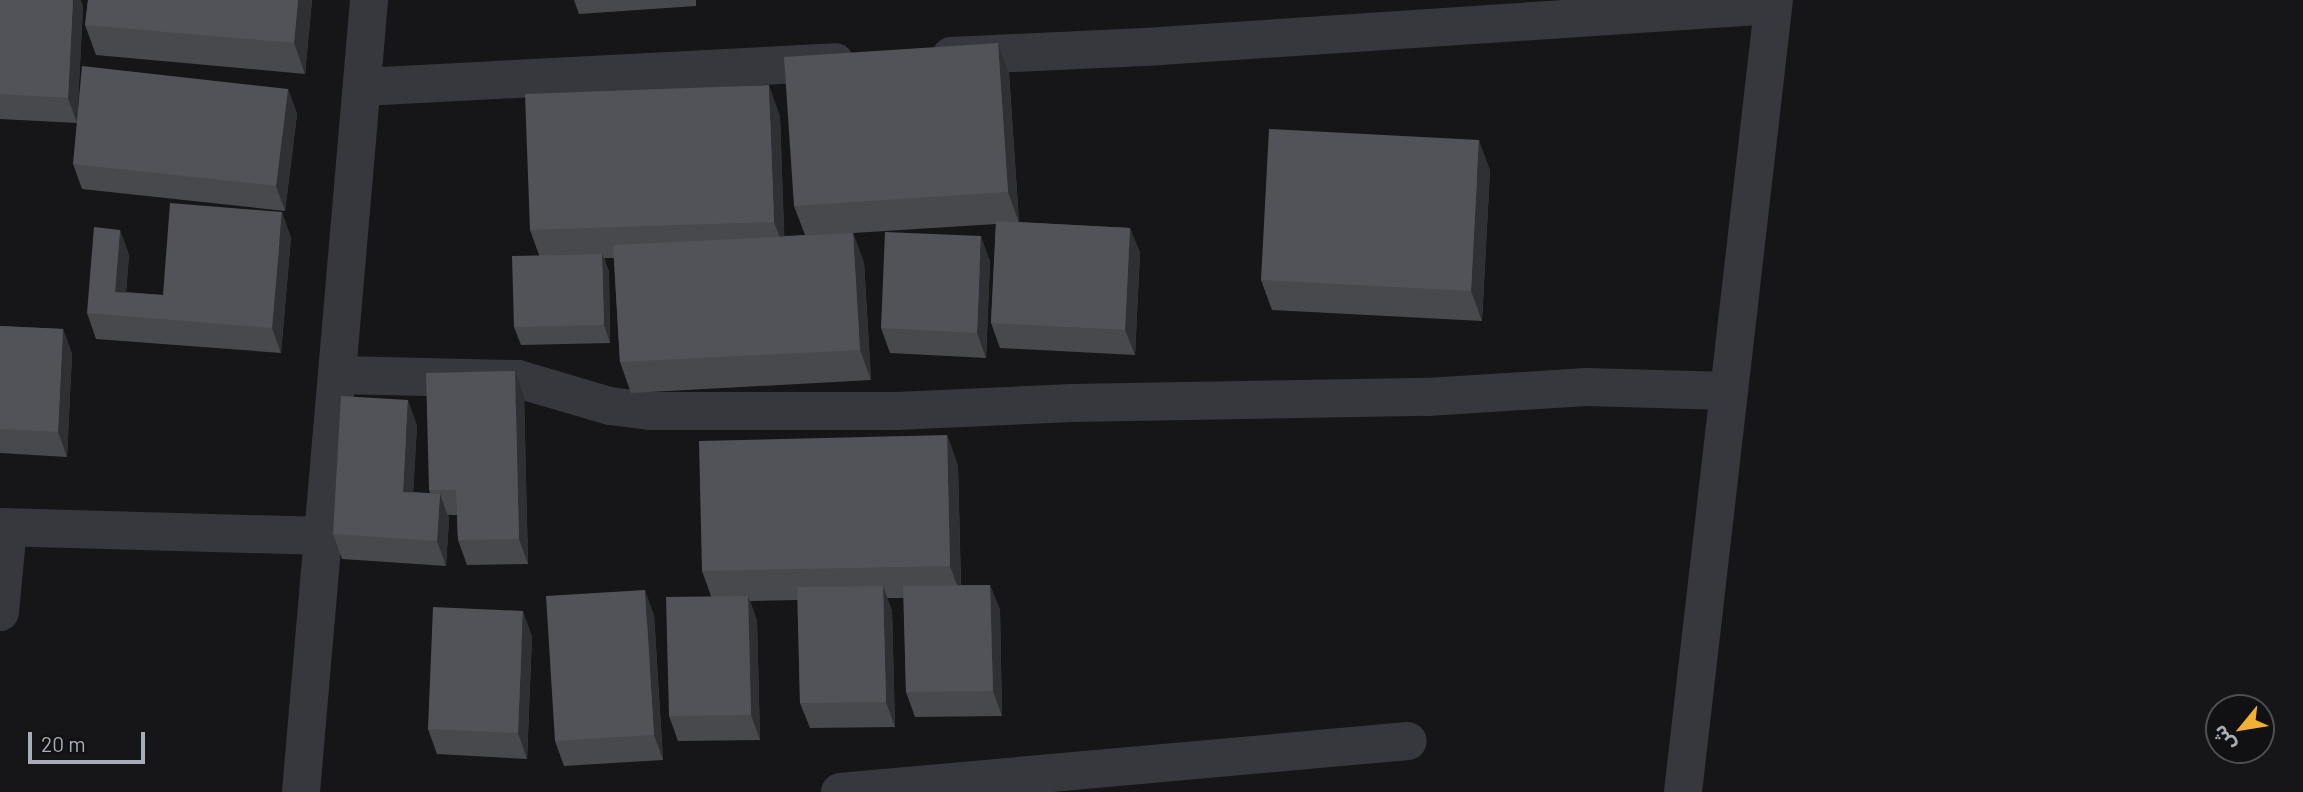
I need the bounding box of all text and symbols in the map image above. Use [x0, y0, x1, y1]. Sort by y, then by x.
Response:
north arrow [2205, 694, 2275, 764]
scale bar [32, 718, 149, 762]
text: ش [2207, 722, 2240, 756]
text: 20 m [41, 731, 86, 756]

